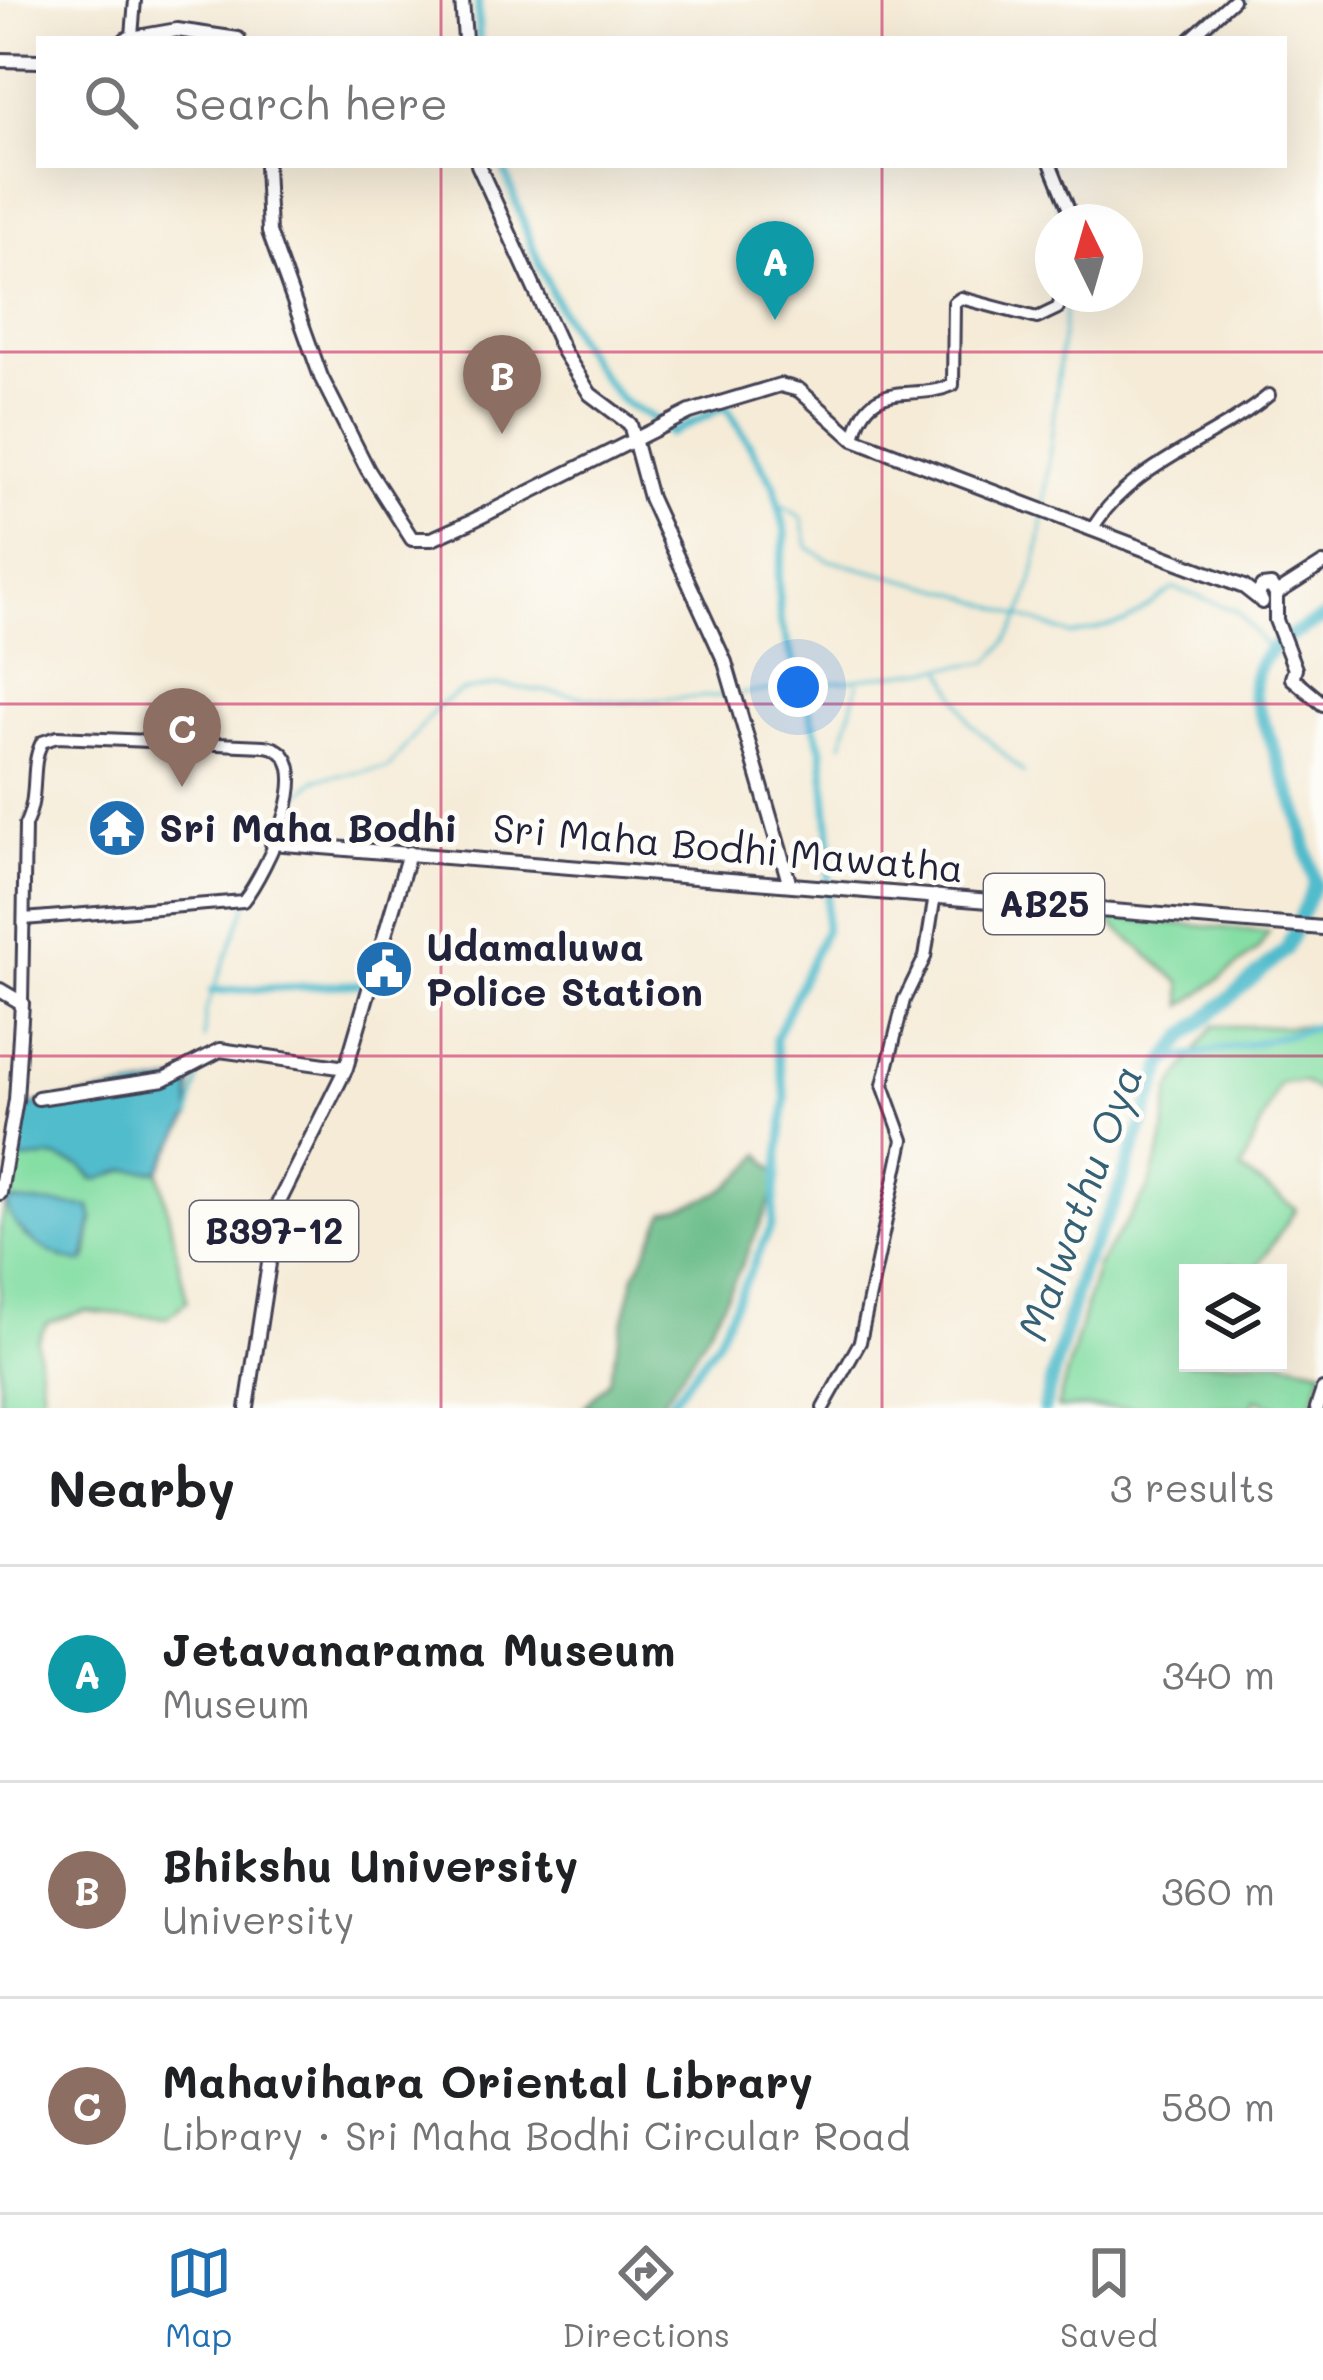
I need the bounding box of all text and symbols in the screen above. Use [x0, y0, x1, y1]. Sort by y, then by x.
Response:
search box [36, 36, 1287, 168]
icon: search [78, 69, 144, 135]
text: Search here [174, 73, 448, 131]
north arrow [1035, 204, 1143, 312]
pin: A [736, 221, 814, 320]
pin: B [463, 335, 541, 434]
your location [768, 657, 828, 717]
pin: C [143, 688, 221, 787]
temple icon: Sri Maha Bodhi [86, 797, 148, 859]
place label: Sri Maha Bodhi [159, 801, 458, 852]
street label: Sri Maha Bodhi Mawatha [491, 801, 965, 892]
road number: AB25 [984, 874, 1104, 934]
place label: Udamaluwa Police Station [426, 920, 703, 1016]
public building icon: Udamaluwa Police Station [353, 938, 415, 1000]
water label: Malwathu Oya [1003, 1057, 1154, 1348]
road number: B397-12 [190, 1201, 358, 1261]
map controls [1179, 1264, 1287, 1372]
button: layers [1179, 1264, 1287, 1372]
text: Nearby [48, 1453, 235, 1520]
text: 3 results [1110, 1461, 1275, 1512]
text: Jetavanarama Museum [162, 1619, 675, 1677]
text: A [73, 1648, 101, 1699]
text: 340 m [1162, 1648, 1275, 1699]
text: Museum [162, 1677, 310, 1728]
text: Bhikshu University [162, 1835, 578, 1893]
text: B [74, 1864, 100, 1915]
text: 360 m [1161, 1864, 1275, 1915]
text: University [162, 1893, 354, 1944]
text: Mahavihara Oriental Library [162, 2051, 813, 2109]
text: C [73, 2080, 101, 2131]
text: 580 m [1161, 2080, 1275, 2131]
text: Library · Sri Maha Bodhi Circular Road [162, 2109, 911, 2160]
tab: Map [165, 2240, 232, 2355]
tab: Directions [562, 2240, 730, 2355]
tab: Saved [1060, 2240, 1158, 2355]

